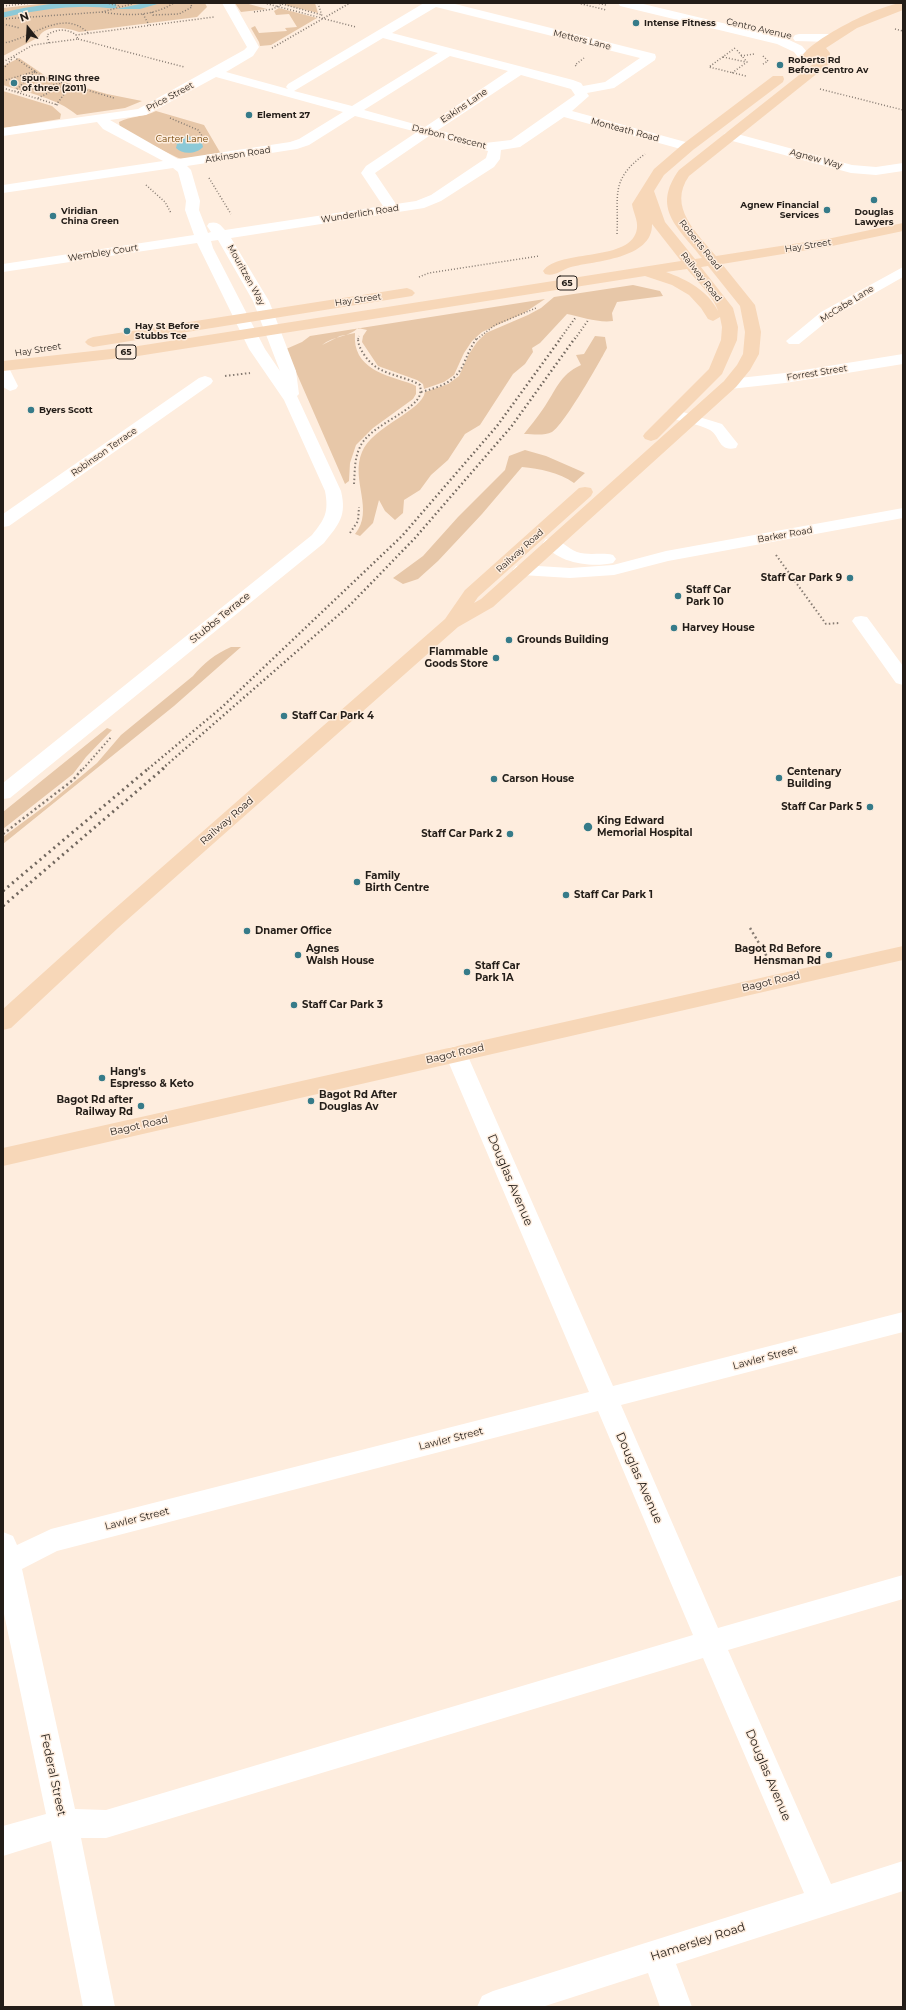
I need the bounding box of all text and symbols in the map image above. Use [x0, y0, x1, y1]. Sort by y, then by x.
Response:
north arrow [8, 8, 48, 48]
text: N [18, 9, 31, 25]
street label: Centro Avenue [725, 16, 793, 42]
marker: Intense Fitness [631, 18, 641, 28]
place label: Intense Fitness [644, 18, 716, 28]
street label: Metters Lane [552, 28, 612, 52]
place label: Roberts Rd Before Centro Av [788, 55, 868, 76]
marker: Roberts Rd Before Centro Av [775, 60, 785, 70]
place label: spun RING three of three (2011) [22, 73, 100, 94]
marker: spun RING three of three (2011) [9, 78, 19, 88]
street label: Price Street [144, 80, 196, 114]
street label: Eakins Lane [439, 86, 489, 126]
marker: Element 27 [244, 110, 254, 120]
place label: Element 27 [257, 110, 310, 120]
street label: Monteath Road [590, 116, 660, 144]
street label: Darbon Crescent [411, 123, 487, 151]
park label: Carter Lane [156, 134, 208, 144]
street label: Atkinson Road [205, 145, 271, 165]
street label: Agnew Way [789, 147, 843, 171]
marker: Douglas Lawyers [869, 195, 879, 205]
place label: Agnew Financial Services [740, 200, 819, 221]
street label: Wunderlich Road [320, 203, 400, 225]
marker: Agnew Financial Services [822, 205, 832, 215]
place label: Viridian China Green [61, 206, 119, 227]
place label: Douglas Lawyers [855, 207, 893, 228]
marker: Viridian China Green [48, 211, 58, 221]
street label: Roberts Road [676, 218, 724, 272]
street label: Hay Street [784, 237, 832, 255]
street label: Wembley Court [67, 242, 139, 264]
street label: Mouritzen Way [225, 243, 267, 307]
street label: Railway Road [678, 250, 724, 304]
road number: 65 [557, 276, 577, 290]
street label: McCabe Lane [818, 283, 876, 325]
street label: Hay Street [334, 291, 382, 309]
place label: Hay St Before Stubbs Tce [135, 321, 199, 342]
marker: Hay St Before Stubbs Tce [122, 326, 132, 336]
street label: Hay Street [14, 341, 62, 359]
road number: 65 [116, 345, 136, 359]
street label: Forrest Street [786, 363, 848, 383]
marker: Byers Scott [26, 405, 36, 415]
place label: Byers Scott [39, 405, 93, 415]
street label: Robinson Terrace [69, 425, 139, 479]
street label: Barker Road [757, 525, 813, 545]
street label: Railway Road [494, 527, 546, 575]
place label: Staff Car Park 9 [761, 572, 842, 584]
marker: Staff Car Park 9 [845, 573, 855, 583]
place label: Staff Car Park 10 [686, 584, 731, 608]
street label: Stubbs Terrace [187, 590, 253, 646]
marker: Staff Car Park 10 [673, 591, 683, 601]
place label: Harvey House [682, 622, 755, 634]
marker: Harvey House [669, 623, 679, 633]
place label: Grounds Building [517, 634, 609, 646]
marker: Grounds Building [504, 635, 514, 645]
place label: Flammable Goods Store [424, 646, 488, 670]
marker: Flammable Goods Store [491, 653, 501, 663]
place label: Staff Car Park 4 [292, 710, 374, 722]
marker: Staff Car Park 4 [279, 711, 289, 721]
place label: Centenary Building [787, 766, 841, 790]
place label: Carson House [502, 773, 574, 785]
marker: Centenary Building [774, 773, 784, 783]
marker: Carson House [489, 774, 499, 784]
street label: Railway Road [198, 795, 256, 847]
place label: Staff Car Park 5 [781, 801, 862, 813]
marker: Staff Car Park 5 [865, 802, 875, 812]
place label: King Edward Memorial Hospital [597, 815, 692, 838]
marker: King Edward Memorial Hospital [582, 821, 594, 833]
place label: Staff Car Park 2 [421, 828, 502, 840]
marker: Staff Car Park 2 [505, 829, 515, 839]
place label: Family Birth Centre [365, 870, 429, 894]
marker: Family Birth Centre [352, 877, 362, 887]
place label: Staff Car Park 1 [574, 889, 653, 901]
marker: Staff Car Park 1 [561, 890, 571, 900]
place label: Dnamer Office [255, 925, 332, 937]
marker: Dnamer Office [242, 926, 252, 936]
place label: Agnes Walsh House [306, 943, 374, 966]
place label: Bagot Rd Before Hensman Rd [734, 943, 821, 966]
marker: Agnes Walsh House [293, 950, 303, 960]
marker: Bagot Rd Before Hensman Rd [824, 950, 834, 960]
place label: Staff Car Park 1A [475, 960, 520, 984]
marker: Staff Car Park 1A [462, 967, 472, 977]
street label: Bagot Road [741, 969, 801, 995]
place label: Staff Car Park 3 [302, 999, 383, 1011]
marker: Staff Car Park 3 [289, 1000, 299, 1010]
street label: Bagot Road [425, 1041, 485, 1067]
place label: Hang's Espresso & Keto [110, 1066, 194, 1090]
marker: Hang's Espresso & Keto [97, 1073, 107, 1083]
place label: Bagot Rd After Douglas Av [319, 1089, 397, 1112]
place label: Bagot Rd after Railway Rd [56, 1094, 133, 1118]
marker: Bagot Rd After Douglas Av [306, 1096, 316, 1106]
marker: Bagot Rd after Railway Rd [136, 1101, 146, 1111]
street label: Bagot Road [109, 1113, 169, 1139]
street label: Douglas Avenue [484, 1132, 536, 1228]
street label: Lawler Street [732, 1344, 798, 1372]
street label: Lawler Street [417, 1425, 485, 1453]
street label: Douglas Avenue [612, 1430, 666, 1526]
street label: Lawler Street [103, 1505, 171, 1533]
street label: Douglas Avenue [742, 1727, 794, 1823]
street label: Federal Street [37, 1732, 69, 1818]
street label: Hamersley Road [649, 1920, 747, 1964]

